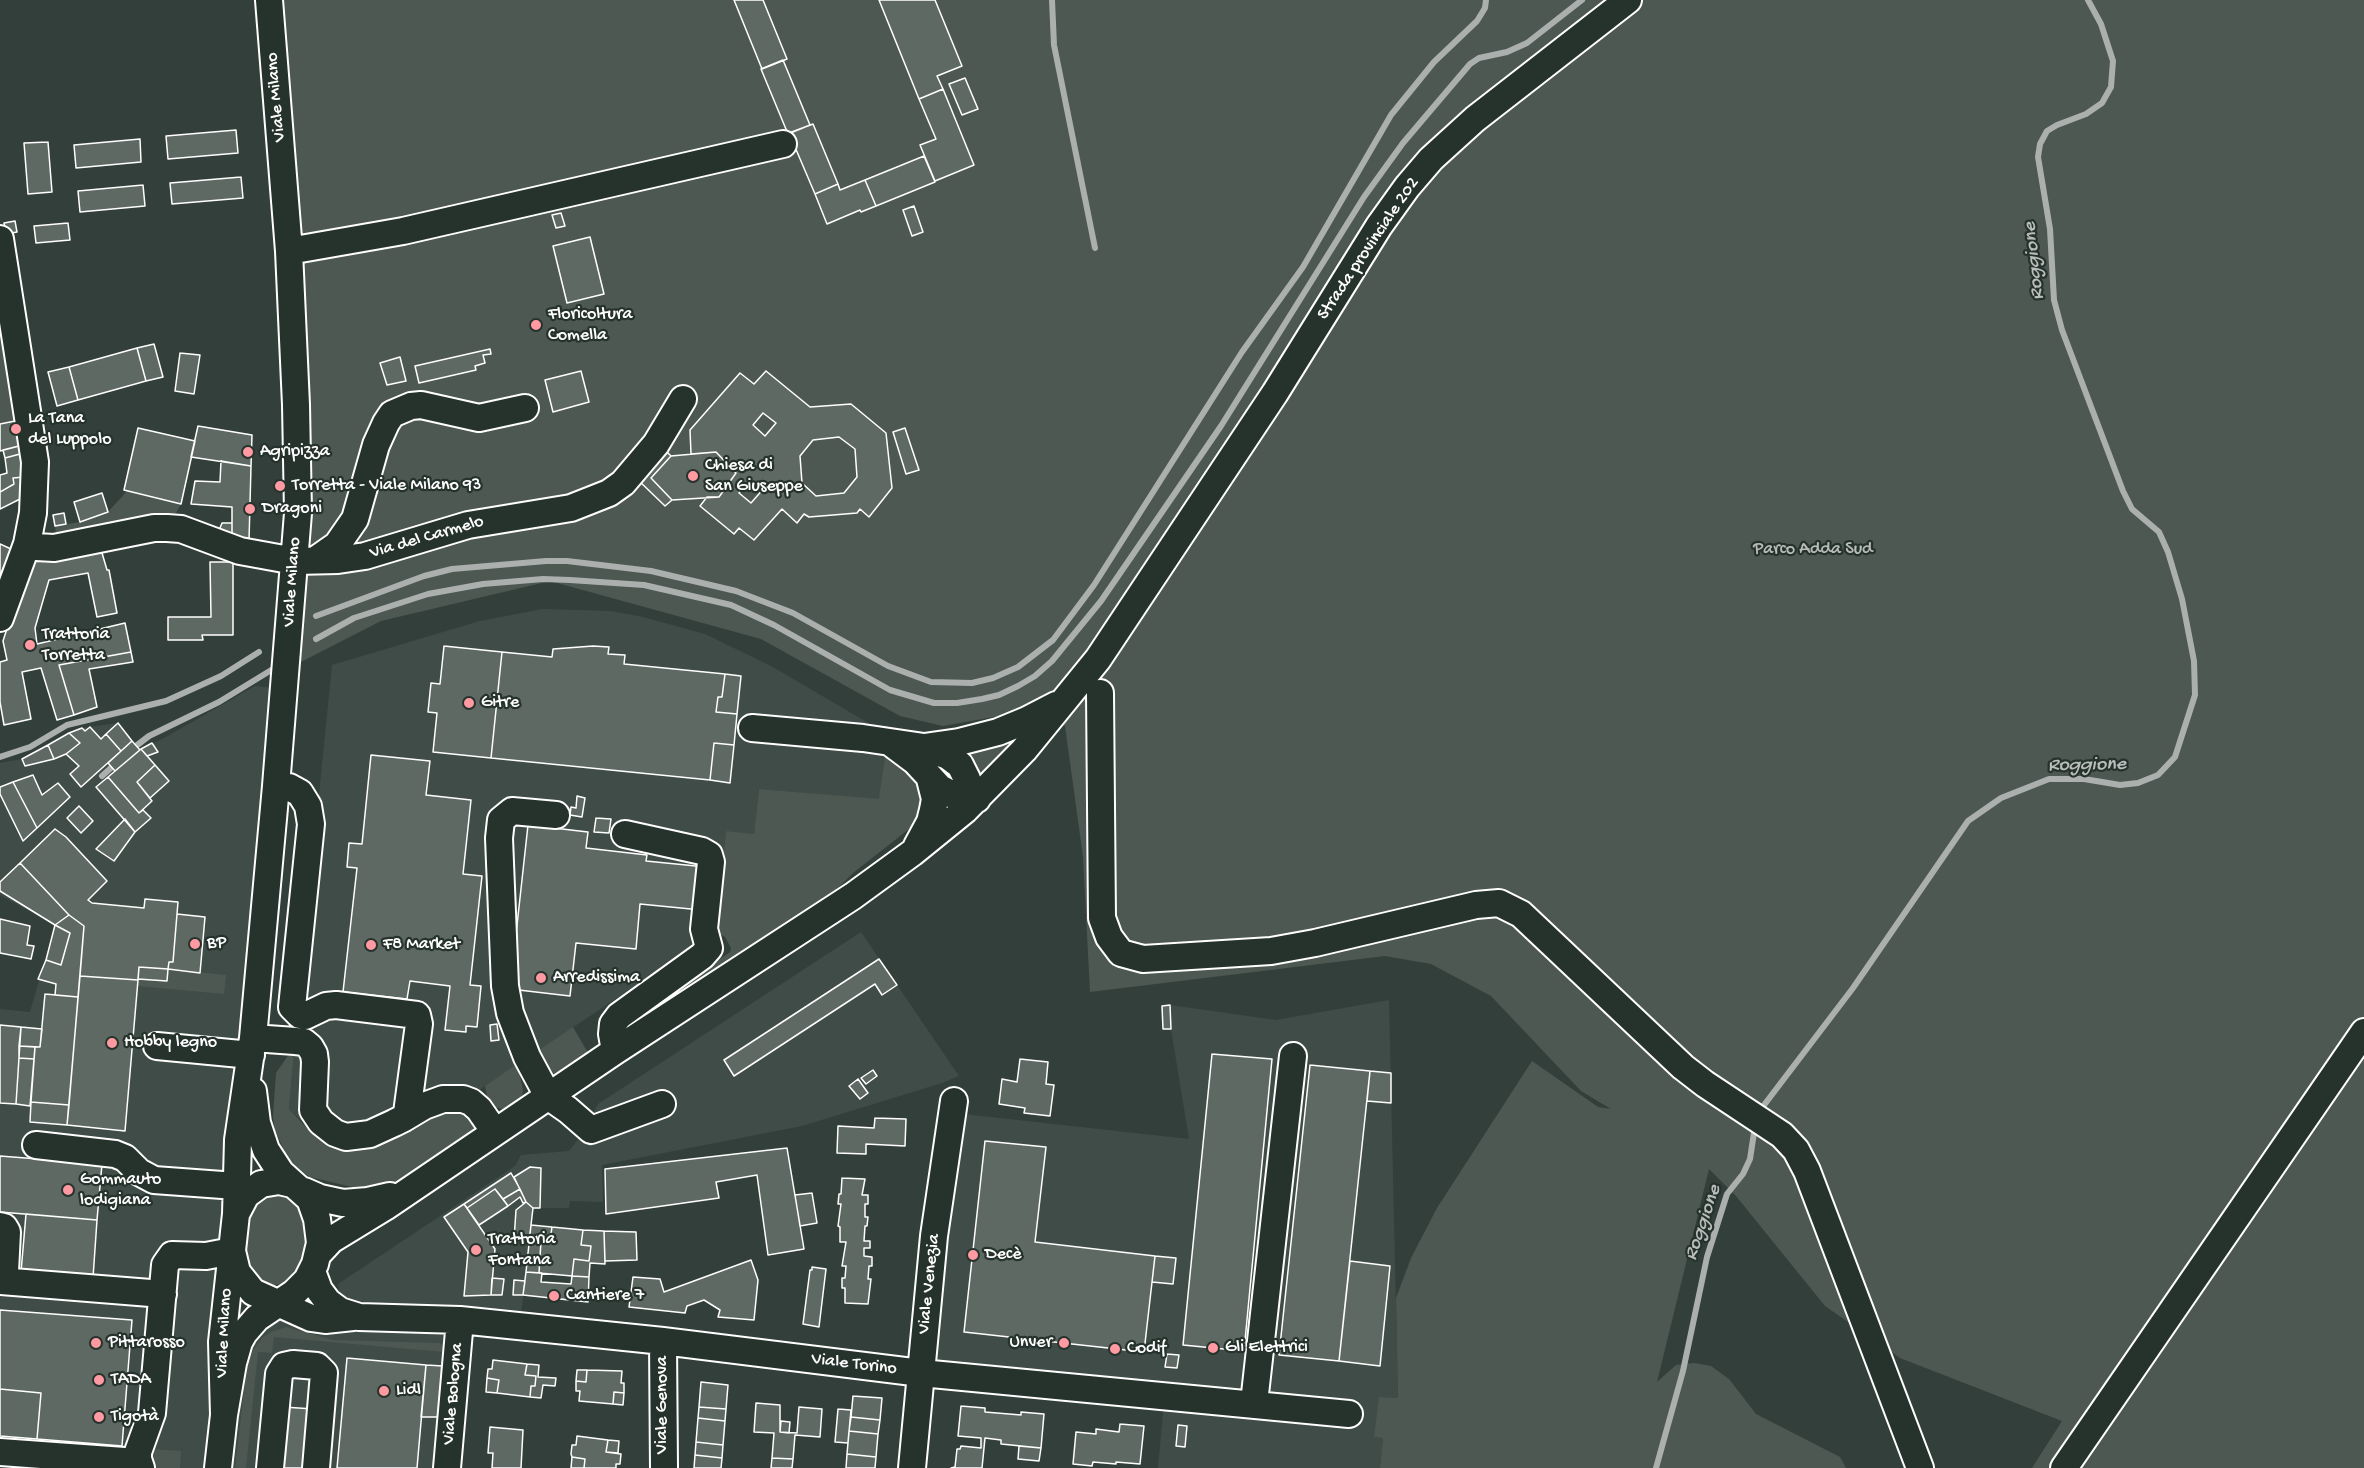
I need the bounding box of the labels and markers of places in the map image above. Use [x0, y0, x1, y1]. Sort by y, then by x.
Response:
place label: Floricoltura Comella [548, 304, 632, 346]
marker: Floricoltura Comella [529, 318, 543, 332]
place label: La Tana del Luppolo [28, 408, 111, 450]
marker: La Tana del Luppolo [9, 422, 23, 436]
place label: Agripizza [260, 441, 330, 463]
marker: Agripizza [241, 445, 255, 459]
place label: Chiesa di San Giuseppe [705, 455, 803, 498]
marker: Chiesa di San Giuseppe [686, 469, 700, 483]
place label: Torretta - Viale Milano 93 [292, 475, 481, 497]
marker: Torretta - Viale Milano 93 [273, 479, 287, 493]
place label: Dragoni [262, 498, 322, 520]
marker: Dragoni [243, 502, 257, 516]
place label: Trattoria Torretta [42, 624, 110, 666]
marker: Trattoria Torretta [23, 638, 37, 652]
place label: Gitre [481, 692, 519, 714]
marker: Gitre [462, 696, 476, 710]
place label: BP [207, 933, 226, 955]
place label: F8 Market [383, 934, 460, 956]
marker: BP [188, 937, 202, 951]
marker: F8 Market [364, 938, 378, 952]
place label: Arredissima [553, 967, 640, 989]
marker: Arredissima [534, 971, 548, 985]
place label: Hobby legno [124, 1032, 217, 1054]
marker: Hobby legno [105, 1036, 119, 1050]
place label: Gommauto lodigiana [80, 1169, 161, 1212]
marker: Gommauto lodigiana [61, 1183, 75, 1197]
place label: Trattoria Fontana [488, 1229, 556, 1272]
marker: Trattoria Fontana [469, 1243, 483, 1257]
place label: Decè [985, 1244, 1021, 1266]
marker: Decè [966, 1248, 980, 1262]
place label: Cantiere 7 [566, 1285, 644, 1307]
marker: Cantiere 7 [547, 1289, 561, 1303]
place label: Pittarosso [108, 1332, 185, 1354]
place label: Unver [1009, 1332, 1052, 1354]
marker: Pittarosso [89, 1336, 103, 1350]
marker: Unver [1057, 1336, 1071, 1350]
place label: Gli Elettrici [1225, 1337, 1308, 1359]
place label: Codif [1127, 1338, 1166, 1360]
marker: Gli Elettrici [1206, 1341, 1220, 1355]
marker: Codif [1108, 1342, 1122, 1356]
place label: TADA [111, 1369, 151, 1391]
marker: TADA [92, 1373, 106, 1387]
place label: Lidl [396, 1380, 421, 1402]
marker: Lidl [377, 1384, 391, 1398]
place label: Tigotà [111, 1406, 159, 1428]
marker: Tigotà [92, 1410, 106, 1424]

